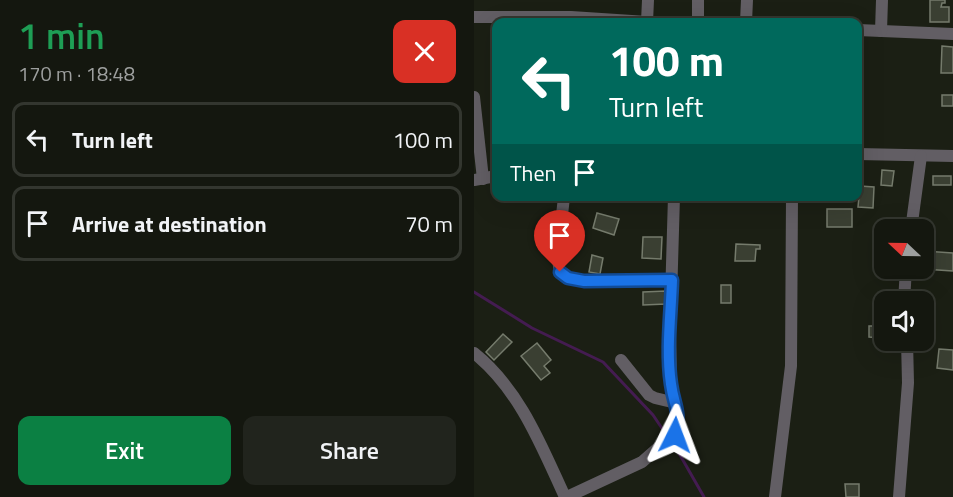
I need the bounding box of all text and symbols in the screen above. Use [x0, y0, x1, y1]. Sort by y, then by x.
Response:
text: 1 min [18, 8, 105, 63]
button: close [393, 20, 456, 83]
text: 100 m [609, 28, 724, 92]
icon: left [510, 42, 588, 120]
text: 170 m · 18:48 [18, 58, 135, 89]
text: Turn left [609, 86, 703, 127]
icon: left [21, 123, 54, 156]
text: Turn left [72, 123, 153, 157]
text: 100 m [393, 123, 453, 157]
text: Then [510, 156, 556, 190]
icon: arrive [568, 156, 601, 189]
icon: arrive [21, 207, 54, 240]
text: Arrive at destination [72, 207, 267, 241]
text: 70 m [405, 207, 453, 241]
pin [534, 210, 585, 272]
icon: arrive [543, 219, 576, 252]
north arrow [874, 219, 934, 279]
map controls [874, 219, 934, 351]
button: sound [874, 291, 934, 351]
position arrow [643, 403, 707, 467]
button: Exit [18, 416, 231, 485]
button: Share [243, 416, 456, 485]

